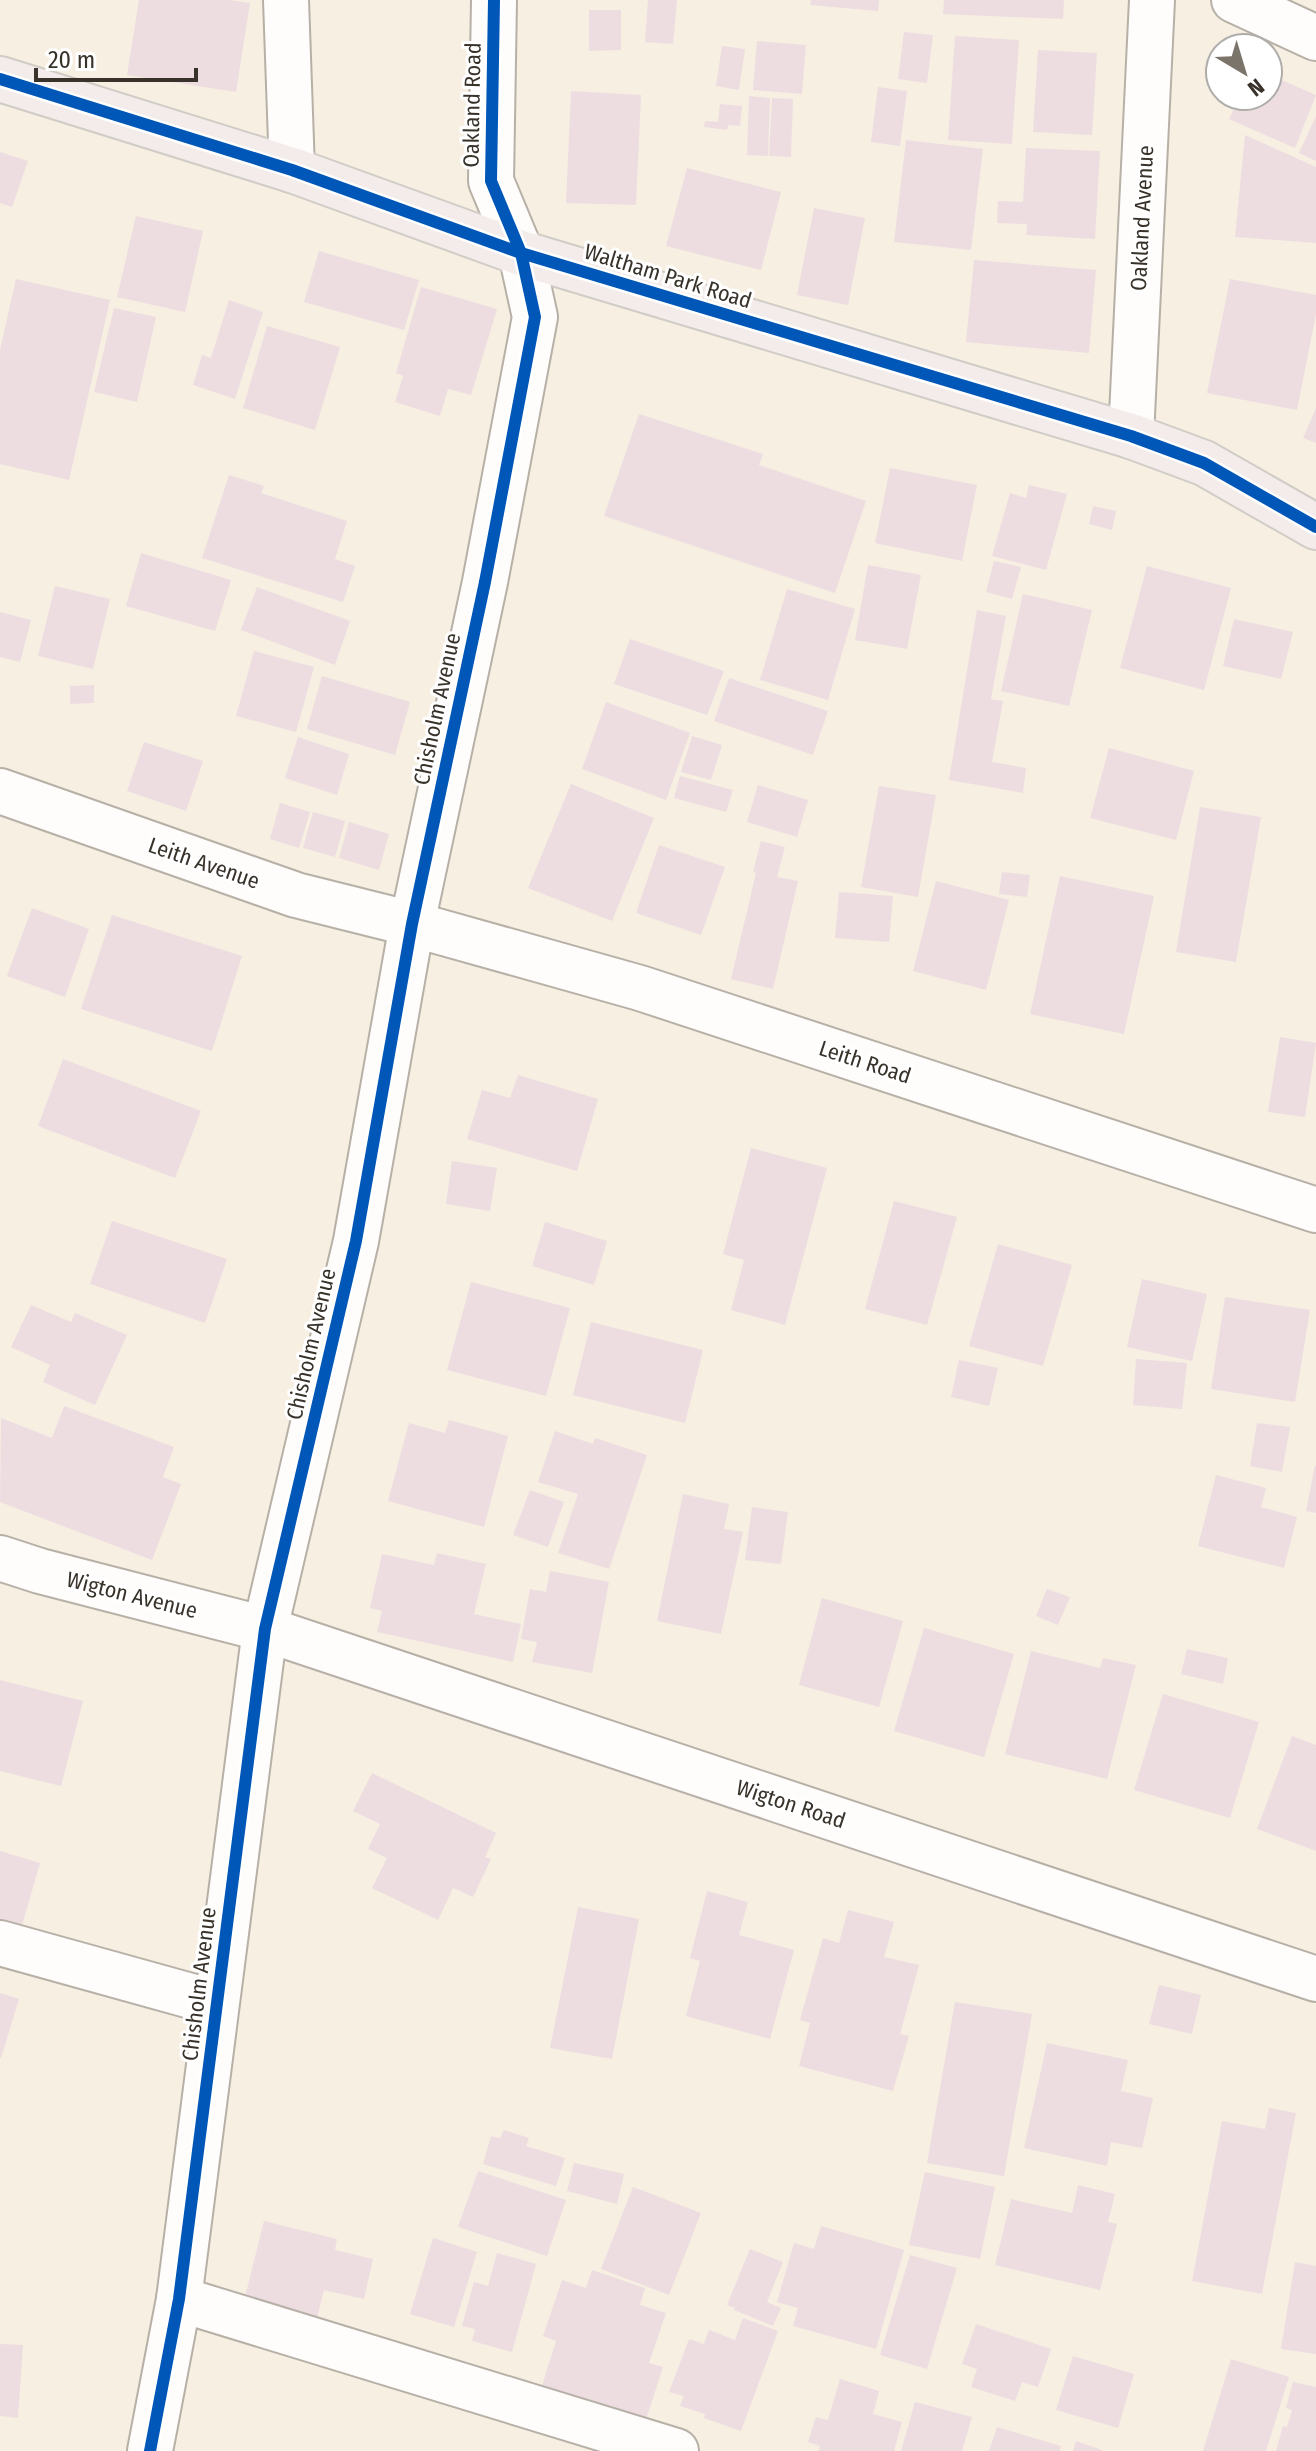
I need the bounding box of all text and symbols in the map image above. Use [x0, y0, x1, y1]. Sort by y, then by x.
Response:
scale bar [36, 32, 196, 82]
north arrow [1204, 32, 1284, 112]
street label: Oakland Road [457, 42, 487, 168]
text: 20 m [48, 46, 95, 74]
text: N [1242, 73, 1270, 102]
street label: Oakland Avenue [1125, 145, 1159, 291]
street label: Waltham Park Road [581, 238, 755, 314]
street label: Chisholm Avenue [408, 631, 466, 787]
street label: Leith Avenue [145, 831, 263, 895]
street label: Leith Road [816, 1034, 914, 1090]
street label: Chisholm Avenue [280, 1266, 342, 1422]
street label: Wigton Avenue [64, 1566, 200, 1624]
street label: Wigton Road [733, 1774, 849, 1834]
street label: Chisholm Avenue [176, 1906, 222, 2062]

